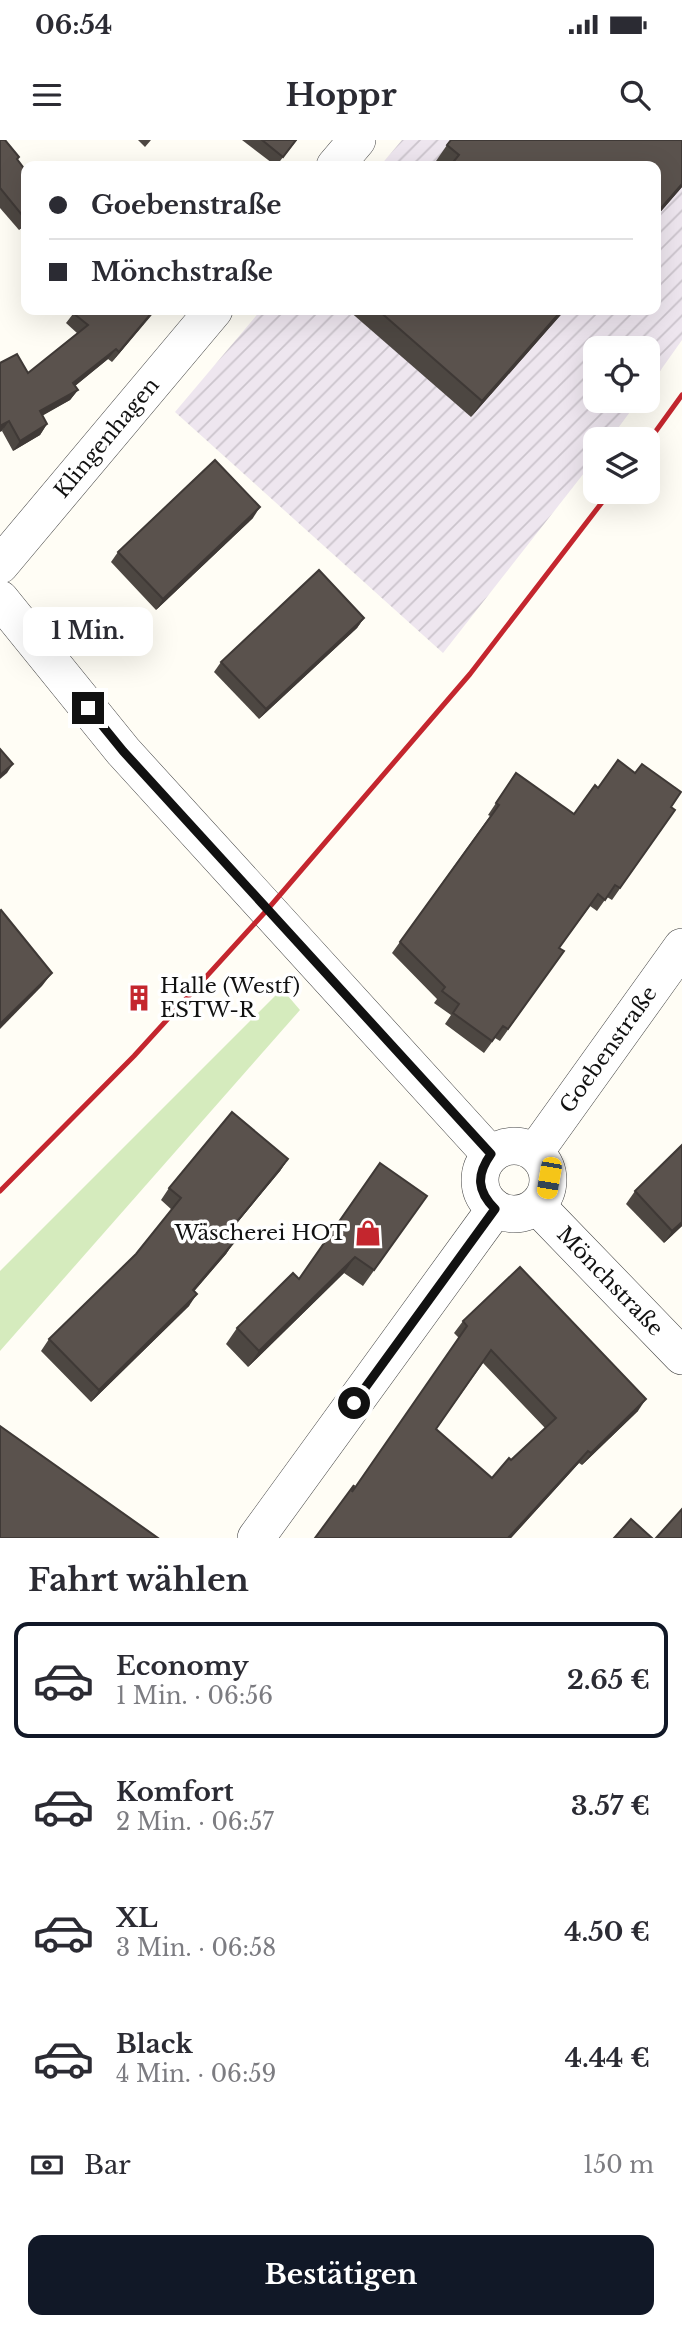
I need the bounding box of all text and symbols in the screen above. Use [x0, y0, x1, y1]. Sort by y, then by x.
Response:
text: 06:54 [35, 9, 112, 41]
text: Hoppr [285, 75, 397, 115]
icon: menu [28, 76, 66, 114]
icon: search [616, 76, 654, 114]
text: Goebenstraße [91, 189, 281, 221]
text: Mönchstraße [91, 256, 273, 288]
map controls [583, 336, 660, 504]
button: locate [583, 336, 660, 413]
street label: Klingenhagen [49, 372, 165, 503]
button: layers [583, 427, 660, 504]
callout: 1 Min. [23, 606, 153, 656]
text: 1 Min. [51, 617, 125, 645]
route end [72, 692, 104, 724]
place label: Halle (Westf) ESTW-R [160, 973, 300, 1023]
street label: Goebenstraße [554, 981, 663, 1118]
building icon: Halle (Westf) ESTW-R [124, 983, 154, 1013]
car [536, 1155, 563, 1201]
shop icon: Wäscherei HOT [353, 1218, 383, 1248]
place label: Wäscherei HOT [174, 1220, 347, 1246]
street label: Mönchstraße [551, 1221, 669, 1342]
route start [338, 1387, 370, 1419]
text: Fahrt wählen [28, 1560, 249, 1600]
icon: car [32, 1649, 95, 1712]
text: Economy [116, 1650, 249, 1682]
text: 2.65 € [567, 1664, 650, 1696]
text: 1 Min. · 06:56 [116, 1682, 273, 1710]
icon: car [32, 1775, 95, 1838]
text: Komfort [116, 1776, 234, 1808]
text: 3.57 € [571, 1790, 650, 1822]
text: 2 Min. · 06:57 [116, 1808, 274, 1836]
icon: car [32, 1901, 95, 1964]
text: XL [116, 1902, 158, 1934]
text: 4.50 € [564, 1916, 650, 1948]
text: 3 Min. · 06:58 [116, 1934, 276, 1962]
icon: car [32, 2027, 95, 2090]
text: Black [116, 2028, 193, 2060]
text: 4.44 € [565, 2042, 650, 2074]
text: 4 Min. · 06:59 [116, 2060, 276, 2088]
icon: cash [28, 2146, 66, 2184]
text: Bar [84, 2149, 131, 2181]
text: 150 m [583, 2151, 654, 2179]
button: Bestätigen [28, 2235, 654, 2315]

